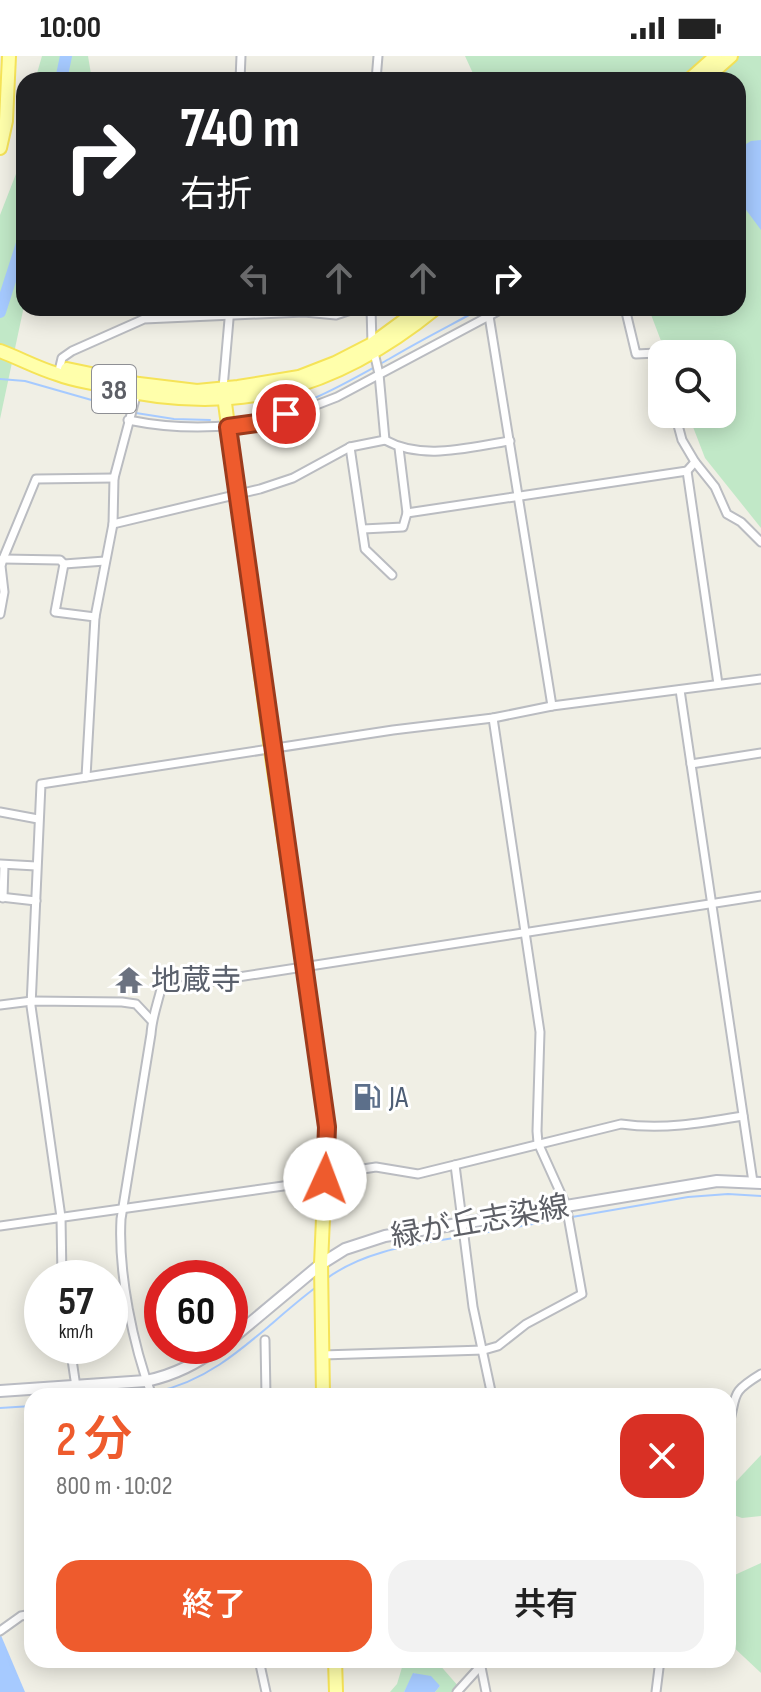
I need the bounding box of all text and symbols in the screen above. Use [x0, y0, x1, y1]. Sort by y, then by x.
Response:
text: 10:00 [40, 10, 101, 46]
text: 740 m [180, 96, 300, 163]
icon: right [48, 104, 152, 208]
text: 右折 [180, 174, 252, 217]
icon: left [233, 256, 277, 300]
icon: ahead [317, 256, 361, 300]
icon: ahead [401, 256, 445, 300]
icon: right [485, 256, 529, 300]
map controls [648, 340, 736, 428]
button: search [648, 340, 736, 428]
road number: 38 [92, 365, 136, 413]
pin [252, 380, 320, 448]
icon: arrive [264, 392, 308, 436]
place label: 地蔵寺 [151, 963, 241, 999]
temple icon: 地蔵寺 [114, 965, 144, 995]
place label: JA [388, 1080, 408, 1116]
fuel station icon: JA [352, 1082, 382, 1112]
position arrow [283, 1137, 367, 1221]
street label: 緑が丘志染線 [388, 1189, 572, 1255]
speed limit sign: 60 [144, 1260, 248, 1364]
text: 57 [59, 1278, 93, 1326]
text: km/h [59, 1320, 93, 1344]
text: 2 分 [56, 1412, 132, 1469]
button: close [620, 1414, 704, 1498]
text: 800 m · 10:02 [56, 1471, 172, 1502]
button: 終了 [56, 1560, 372, 1652]
button: 共有 [388, 1560, 704, 1652]

